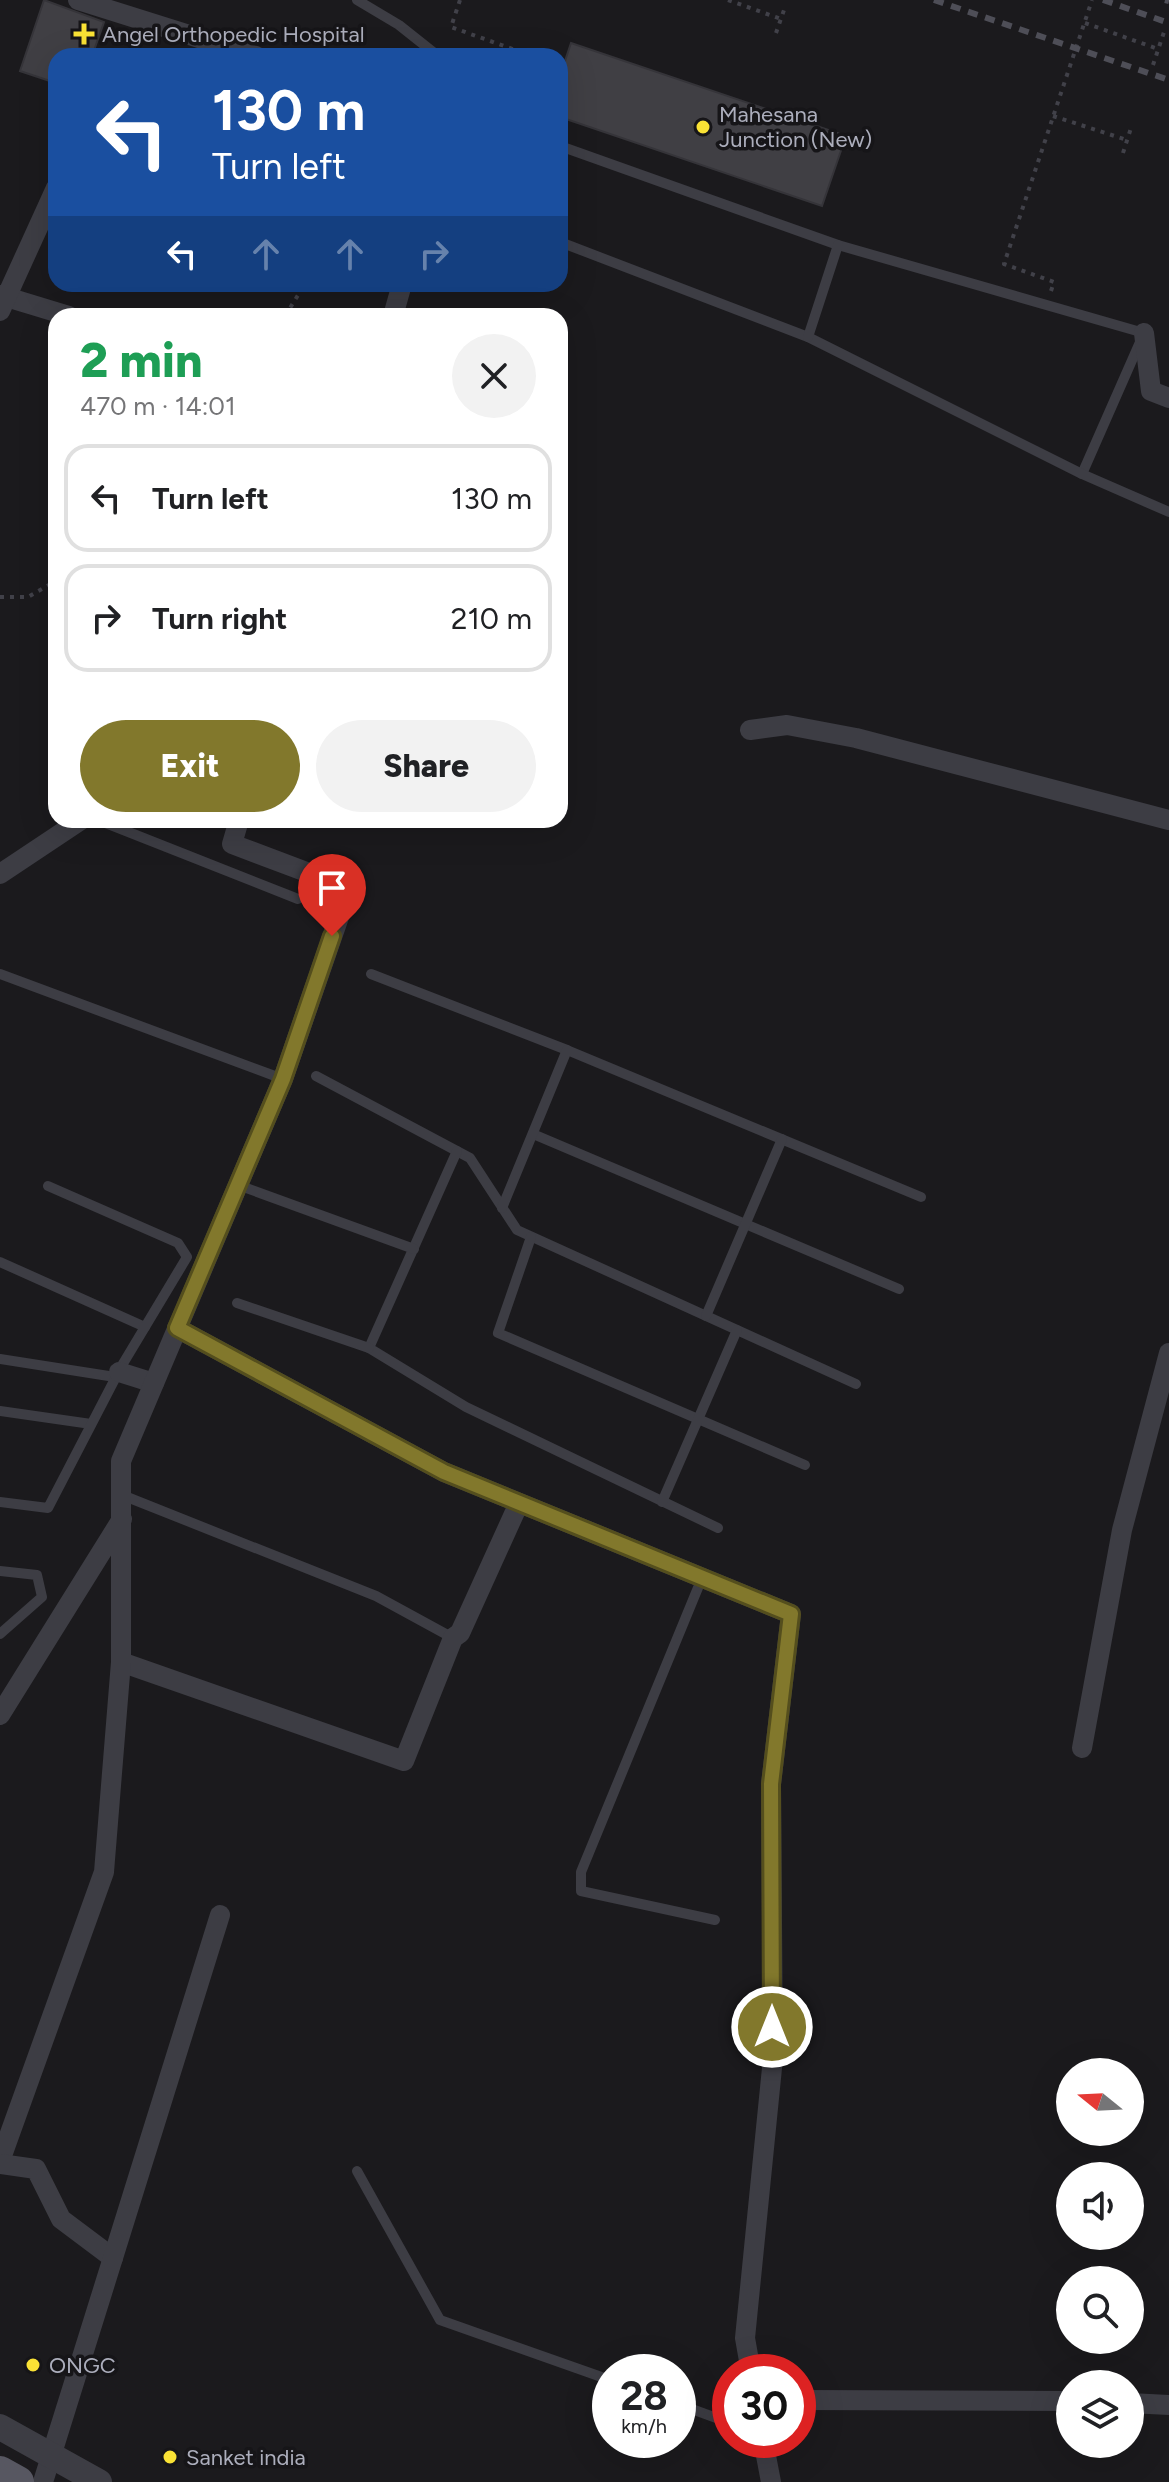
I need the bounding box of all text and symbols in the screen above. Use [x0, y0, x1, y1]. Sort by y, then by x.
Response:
place label: Angel Orthopedic Hospital [102, 21, 365, 48]
marker: Angel Orthopedic Hospital [73, 23, 95, 45]
text: 130 m [212, 77, 365, 144]
icon: left [80, 80, 184, 184]
place label: Mahesana Junction (New) [719, 101, 872, 153]
marker: Mahesana Junction (New) [694, 118, 712, 136]
text: Turn left [212, 145, 346, 188]
icon: left [160, 232, 204, 276]
icon: ahead [244, 232, 288, 276]
icon: ahead [328, 232, 372, 276]
icon: right [412, 232, 456, 276]
text: 2 min [80, 331, 203, 389]
button: close [452, 334, 536, 418]
text: 470 m · 14:01 [80, 390, 236, 422]
icon: left [84, 476, 128, 520]
text: Turn left [152, 480, 269, 517]
text: 130 m [451, 480, 532, 517]
icon: right [84, 596, 128, 640]
text: Turn right [152, 600, 287, 637]
text: 210 m [451, 600, 532, 637]
button: Exit [80, 720, 300, 812]
button: Share [316, 720, 536, 812]
pin [298, 854, 366, 936]
icon: arrive [310, 866, 354, 910]
position arrow [730, 1985, 814, 2069]
north arrow [1056, 2058, 1144, 2146]
map controls [1056, 2058, 1144, 2458]
button: sound [1056, 2162, 1144, 2250]
button: search [1056, 2266, 1144, 2354]
place label: ONGC [49, 2352, 116, 2379]
speed limit sign: 30 [712, 2354, 816, 2458]
marker: ONGC [24, 2356, 42, 2374]
button: layers [1056, 2370, 1144, 2458]
text: 28 [620, 2372, 668, 2420]
text: km/h [621, 2414, 667, 2438]
place label: Sanket india [186, 2444, 306, 2471]
marker: Sanket india [161, 2448, 179, 2466]

